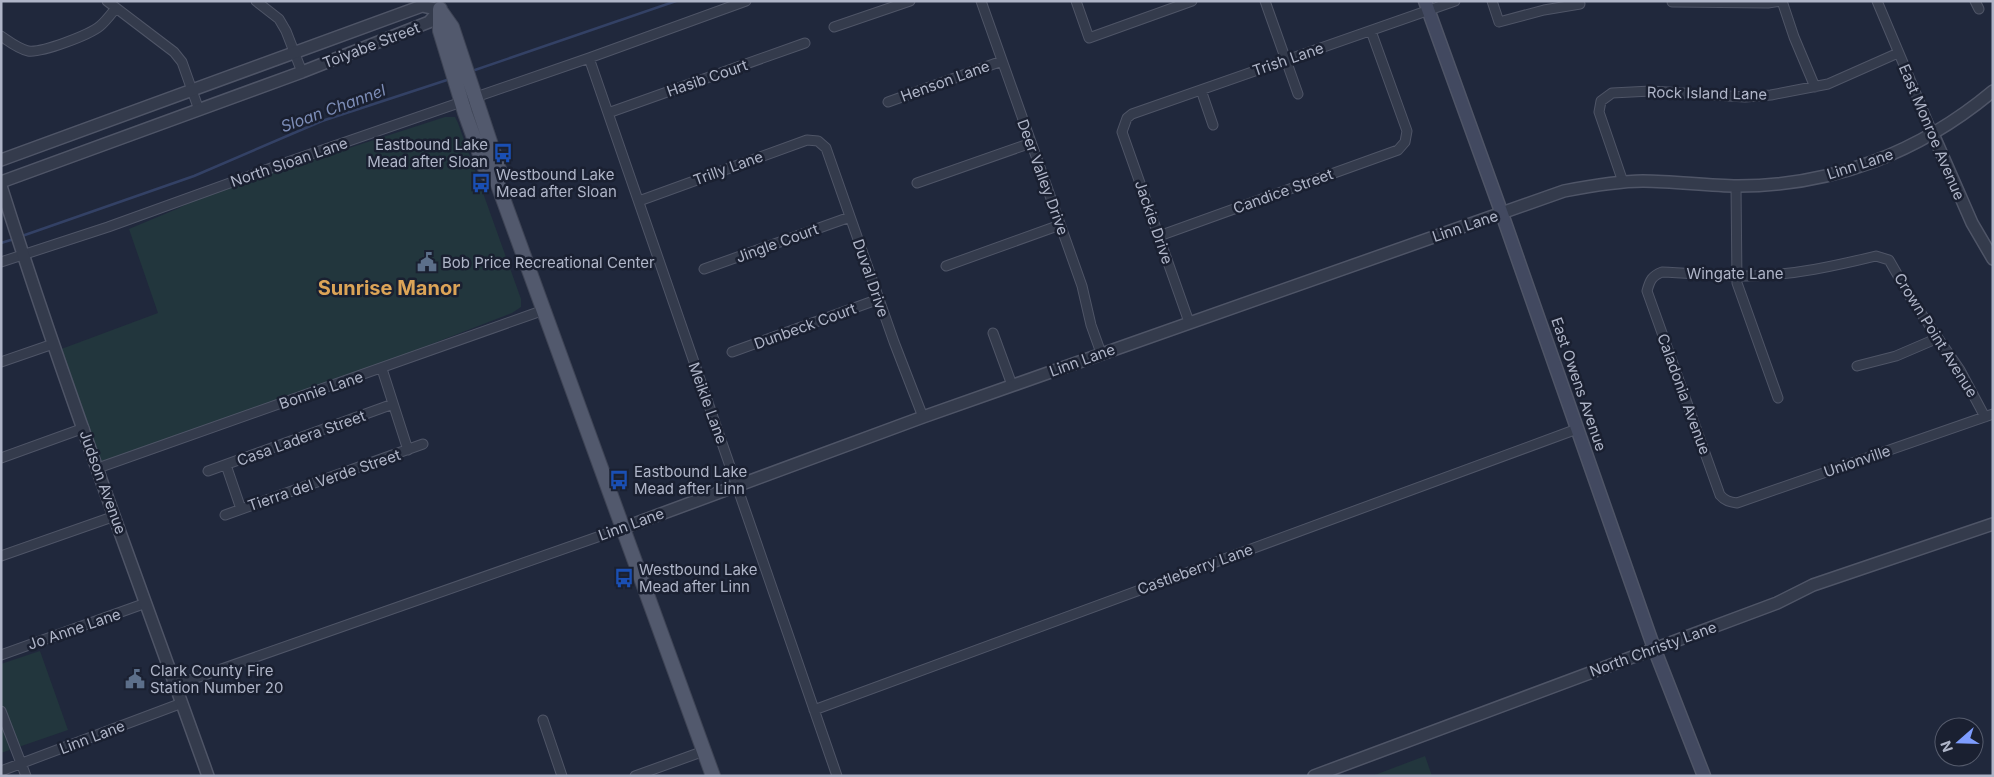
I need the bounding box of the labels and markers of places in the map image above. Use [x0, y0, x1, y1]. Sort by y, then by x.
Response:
place label: Eastbound Lake Mead after Sloan [367, 135, 488, 171]
bus stop icon: Eastbound Lake Mead after Sloan [492, 142, 514, 164]
place label: Westbound Lake Mead after Sloan [496, 165, 617, 201]
bus stop icon: Westbound Lake Mead after Sloan [470, 172, 492, 194]
public building icon: Bob Price Recreational Center [416, 251, 438, 273]
place label: Bob Price Recreational Center [442, 253, 655, 272]
place label: Eastbound Lake Mead after Linn [634, 462, 747, 498]
bus stop icon: Eastbound Lake Mead after Linn [608, 469, 630, 491]
place label: Westbound Lake Mead after Linn [639, 560, 757, 596]
bus stop icon: Westbound Lake Mead after Linn [613, 567, 635, 589]
place label: Clark County Fire Station Number 20 [150, 661, 283, 697]
public building icon: Clark County Fire Station Number 20 [124, 668, 146, 690]

